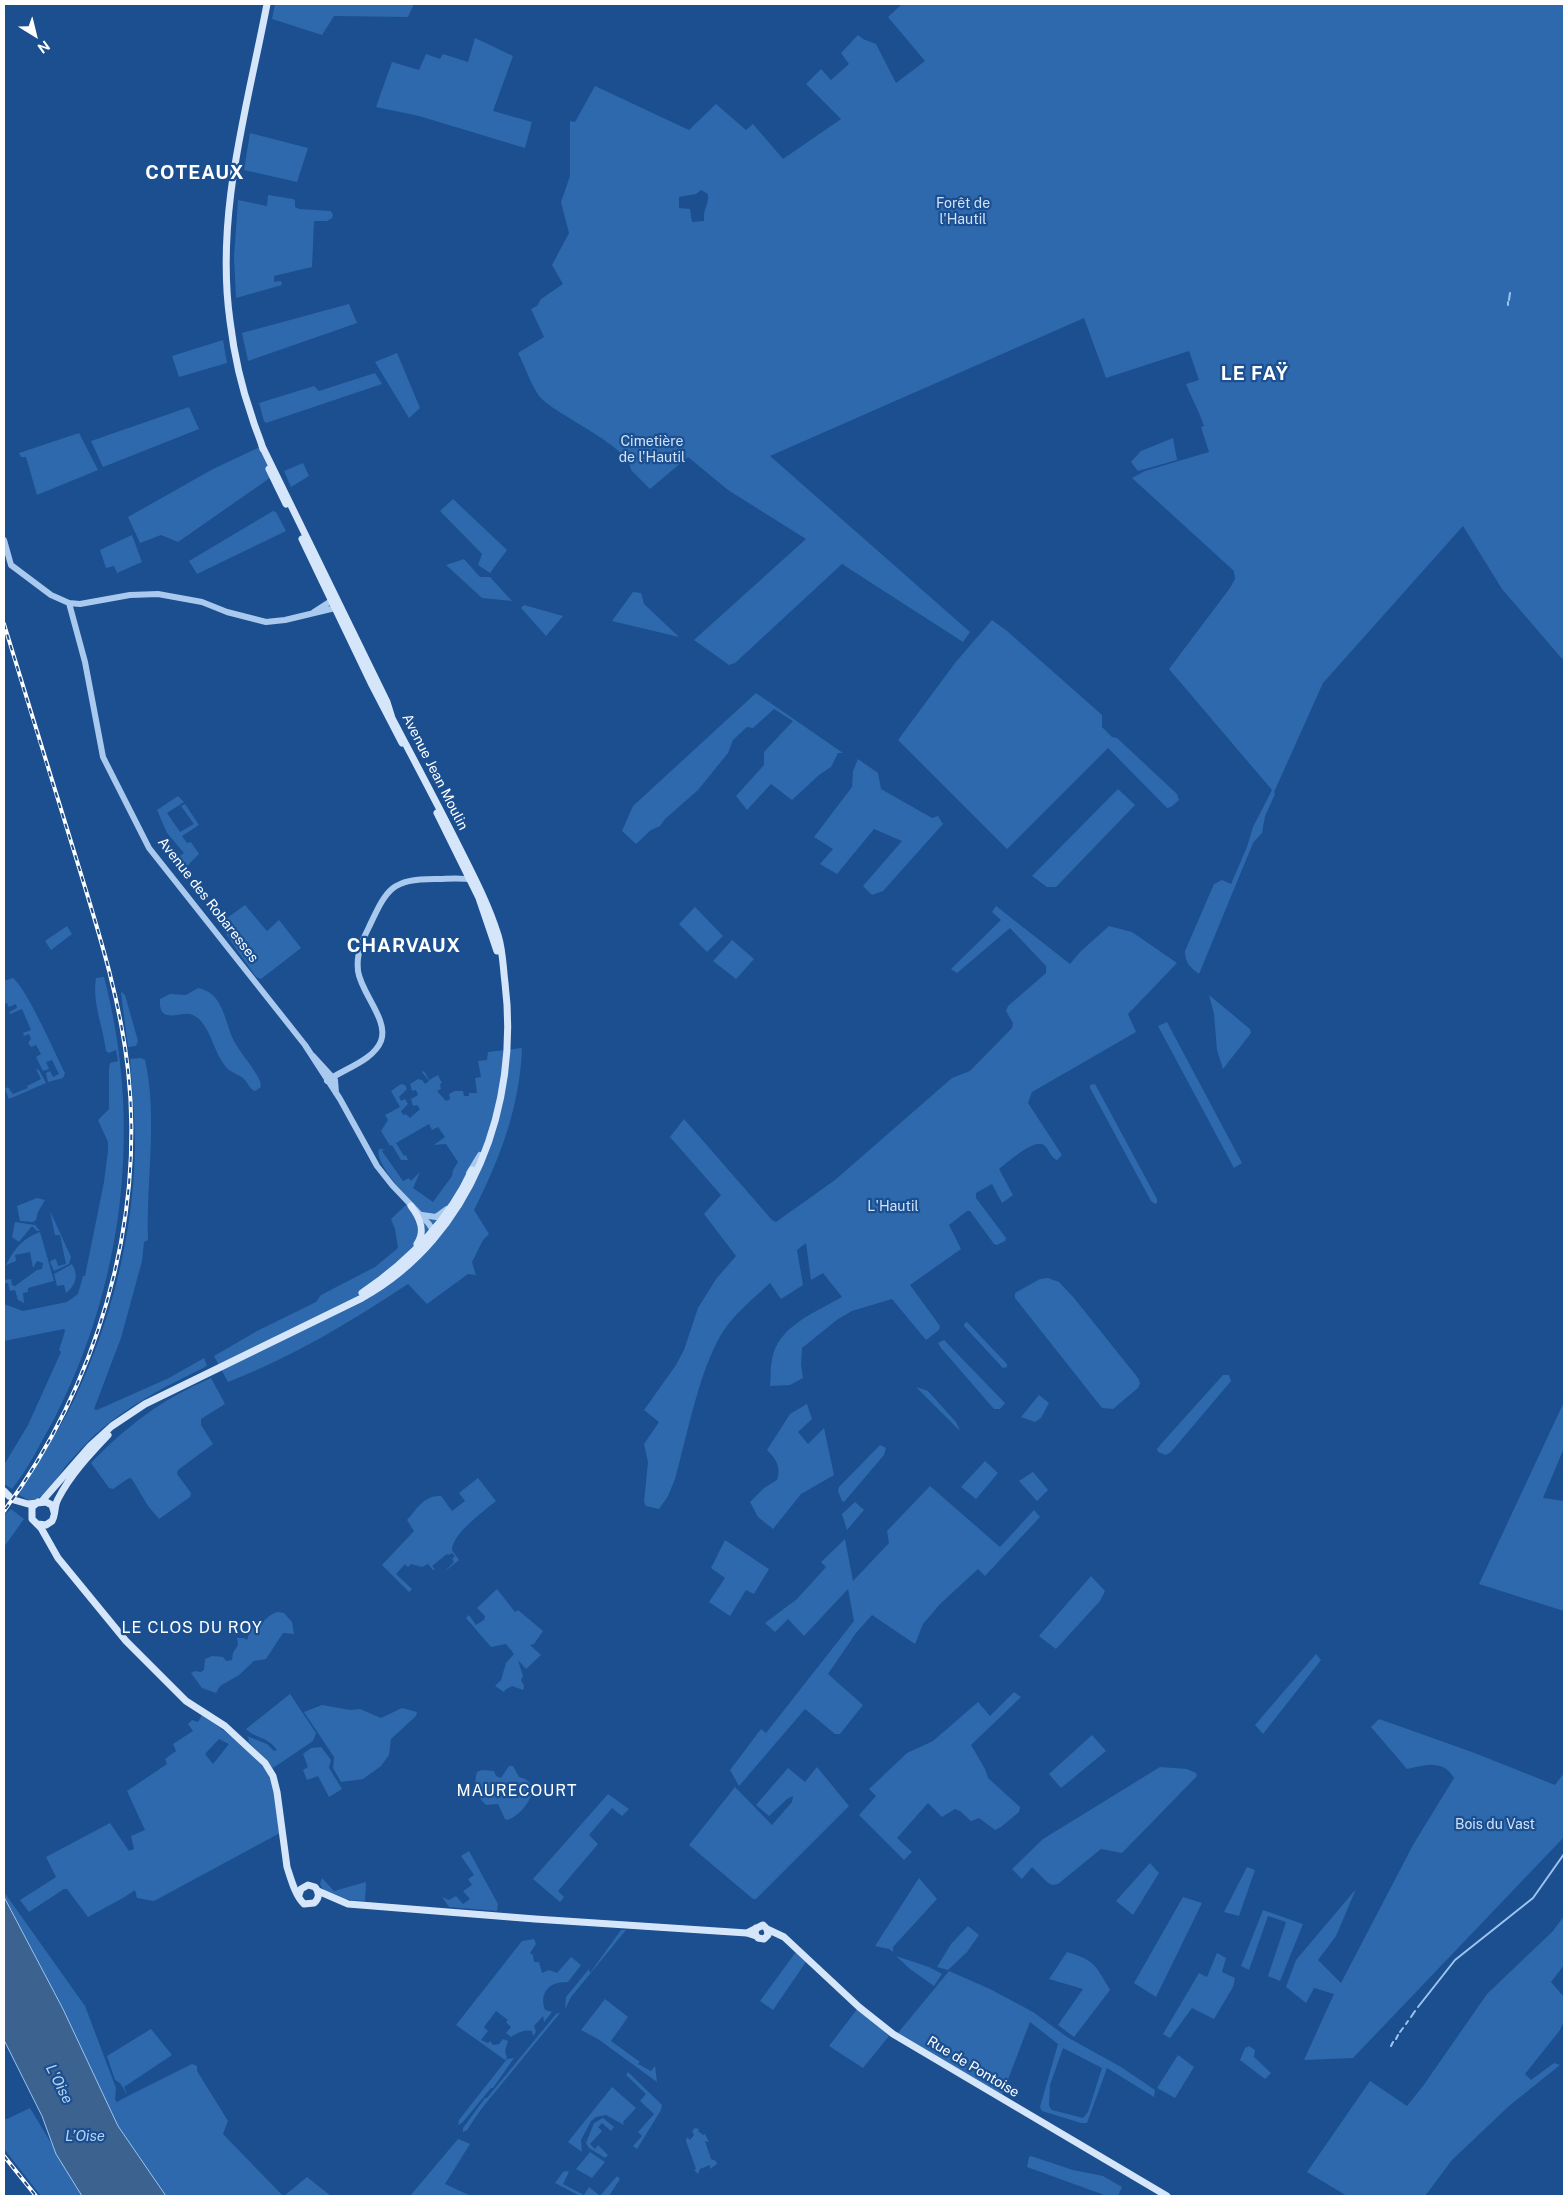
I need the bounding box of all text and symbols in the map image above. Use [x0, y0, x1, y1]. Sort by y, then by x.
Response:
north arrow [10, 10, 60, 60]
text: N [35, 37, 53, 57]
district label: COTEAUX [144, 162, 246, 184]
park label: Forêt de l'Hautil [936, 196, 990, 228]
district label: LE FAŸ [1220, 363, 1290, 385]
park label: Cimetière de l'Hautil [619, 434, 685, 467]
street label: Avenue Jean Moulin [398, 711, 472, 833]
street label: Avenue des Robaresses [154, 834, 262, 966]
district label: CHARVAUX [346, 935, 462, 957]
park label: L'Hautil [867, 1199, 919, 1215]
district label: LE CLOS DU ROY [120, 1618, 264, 1638]
district label: MAURECOURT [455, 1781, 579, 1801]
park label: Bois du Vast [1455, 1817, 1535, 1833]
street label: Rue de Pontoise [924, 2033, 1022, 2101]
water label: L'Oise [42, 2061, 76, 2107]
water label: L’Oise [65, 2127, 105, 2145]

